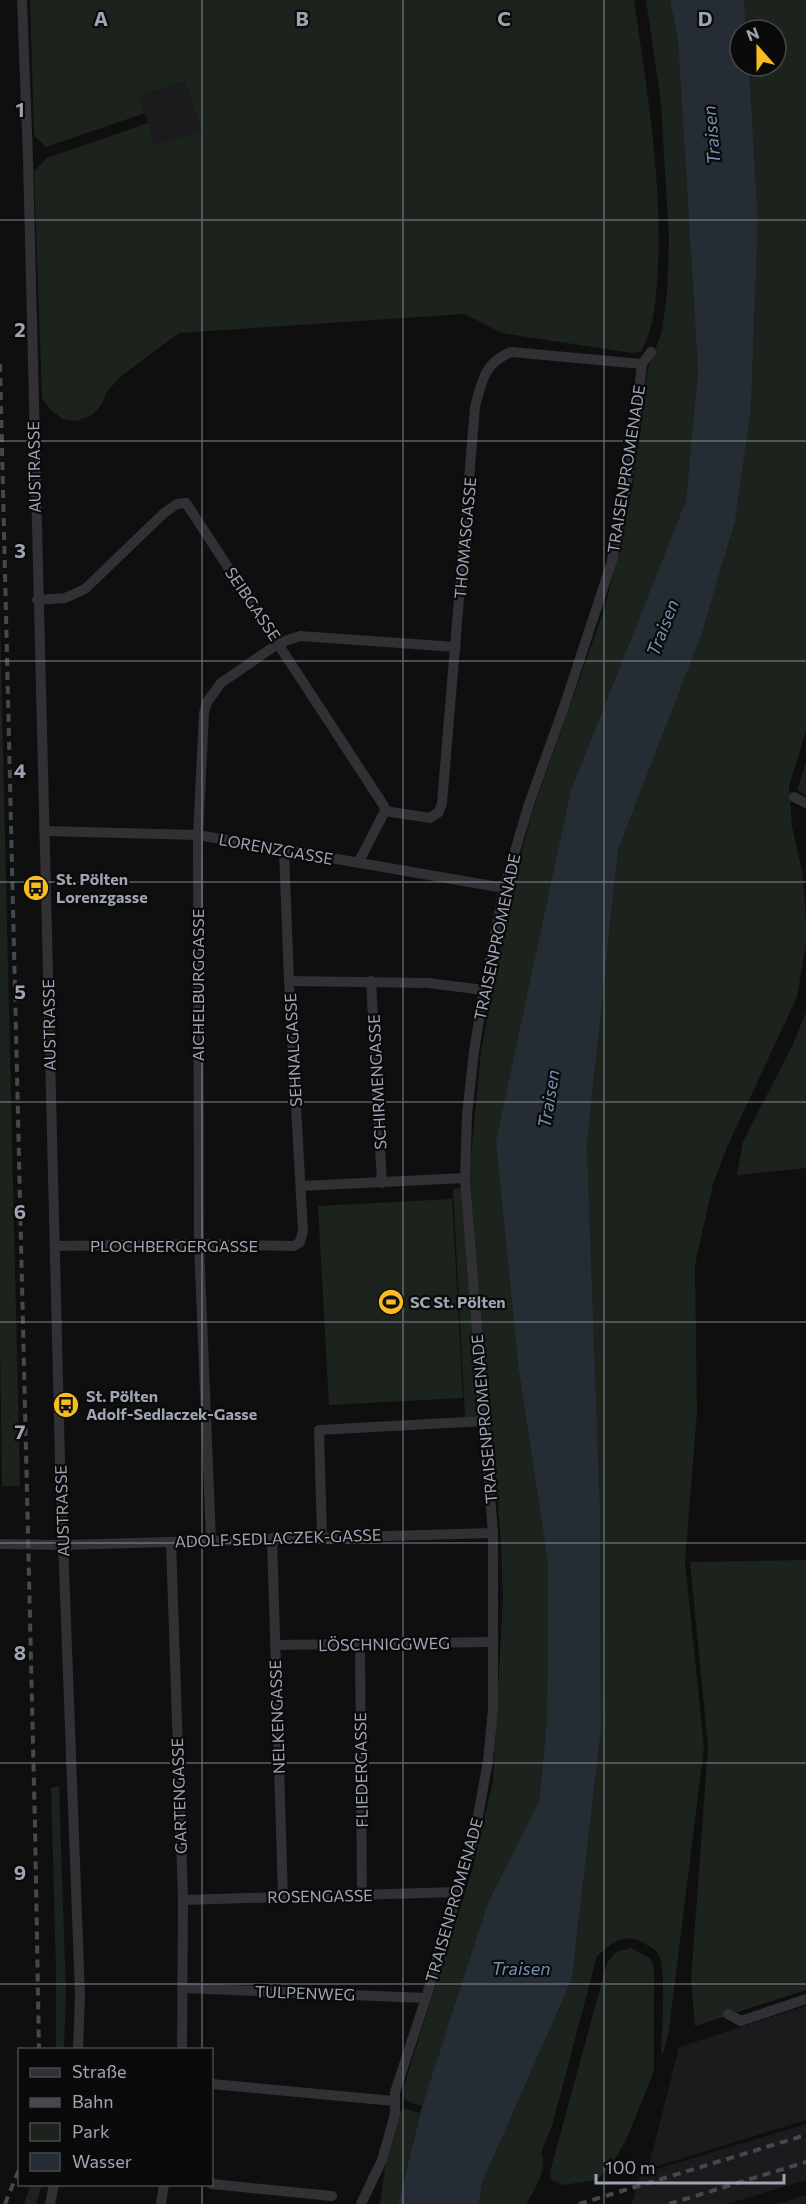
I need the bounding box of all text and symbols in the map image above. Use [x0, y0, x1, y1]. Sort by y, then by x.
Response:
text: A [94, 6, 108, 30]
text: B [295, 6, 309, 30]
text: C [497, 6, 511, 30]
text: D [698, 6, 712, 30]
north arrow [728, 18, 788, 78]
text: N [743, 23, 761, 45]
text: 1 [15, 97, 25, 121]
water label: Traisen [697, 105, 725, 165]
text: 2 [14, 317, 26, 341]
street label: TRAISENPROMENADE [603, 384, 648, 554]
street label: AUSTRASSE [23, 421, 44, 513]
street label: THOMASGASSE [450, 476, 479, 599]
text: 3 [14, 538, 26, 562]
street label: SEIBGASSE [222, 563, 285, 644]
water label: Traisen [641, 596, 683, 659]
text: 4 [14, 758, 26, 782]
street label: LORENZGASSE [217, 829, 335, 868]
street label: TRAISENPROMENADE [470, 852, 523, 1022]
place label: St. Pölten Lorenzgasse [56, 869, 148, 906]
bus stop icon: St. Pölten Lorenzgasse [21, 873, 51, 903]
street label: AICHELBURGGASSE [188, 909, 207, 1061]
text: 5 [14, 979, 26, 1003]
street label: AUSTRASSE [38, 979, 59, 1071]
street label: SEHNALGASSE [280, 993, 305, 1107]
street label: SCHIRMENGASSE [363, 1014, 390, 1150]
water label: Traisen [533, 1068, 563, 1130]
text: 6 [14, 1199, 26, 1223]
street label: PLOCHBERGERGASSE [90, 1236, 258, 1255]
sports icon: SC St. Pölten [376, 1287, 406, 1317]
place label: SC St. Pölten [410, 1292, 506, 1311]
street label: TRAISENPROMENADE [467, 1334, 500, 1505]
place label: St. Pölten Adolf-Sedlaczek-Gasse [86, 1386, 257, 1423]
bus stop icon: St. Pölten Adolf-Sedlaczek-Gasse [51, 1390, 81, 1420]
text: 7 [15, 1419, 26, 1443]
street label: AUSTRASSE [50, 1465, 73, 1557]
street label: ADOLF SEDLACZEK-GASSE [174, 1524, 382, 1551]
street label: LÖSCHNIGGWEG [318, 1633, 450, 1654]
text: 8 [14, 1640, 26, 1664]
street label: NELKENGASSE [265, 1660, 288, 1774]
street label: FLIEDERGASSE [350, 1712, 371, 1828]
street label: GARTENGASSE [167, 1738, 190, 1854]
street label: TRAISENPROMENADE [421, 1816, 486, 1984]
text: 9 [14, 1860, 26, 1884]
street label: ROSENGASSE [267, 1885, 373, 1906]
water label: Traisen [491, 1957, 551, 1979]
street label: TULPENWEG [255, 1981, 355, 2004]
legend [18, 2048, 213, 2186]
text: Straße [72, 2060, 127, 2082]
text: Bahn [72, 2090, 114, 2112]
text: Park [72, 2120, 110, 2142]
scale bar [596, 2147, 784, 2185]
text: Wasser [72, 2150, 132, 2172]
text: 100 m [605, 2156, 655, 2178]

